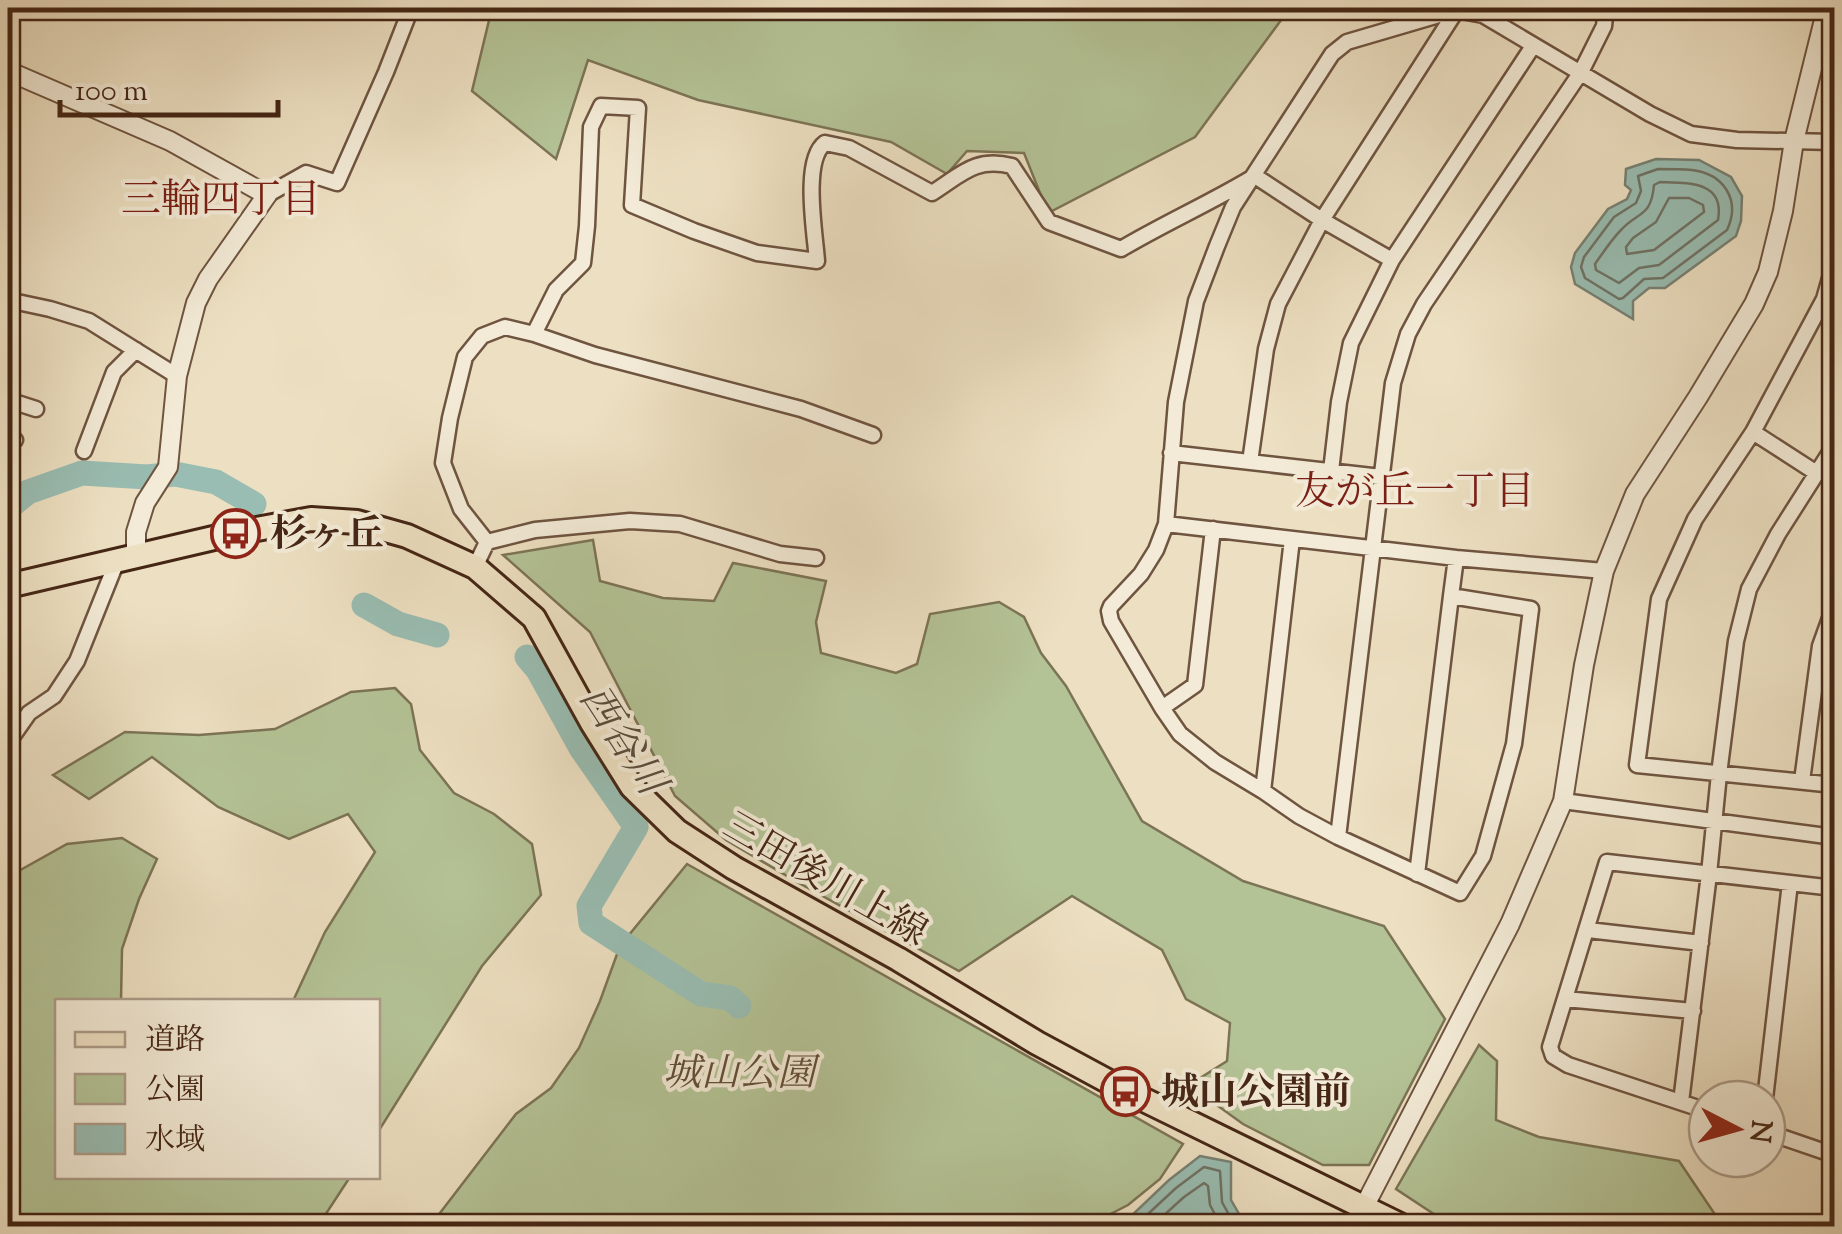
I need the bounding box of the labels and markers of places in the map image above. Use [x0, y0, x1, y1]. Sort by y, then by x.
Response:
bus stop icon: 杉ヶ丘 [209, 507, 261, 559]
place label: 杉ヶ丘 [270, 510, 384, 564]
bus stop icon: 城山公園前 [1100, 1065, 1152, 1117]
place label: 城山公園前 [1161, 1068, 1351, 1122]

